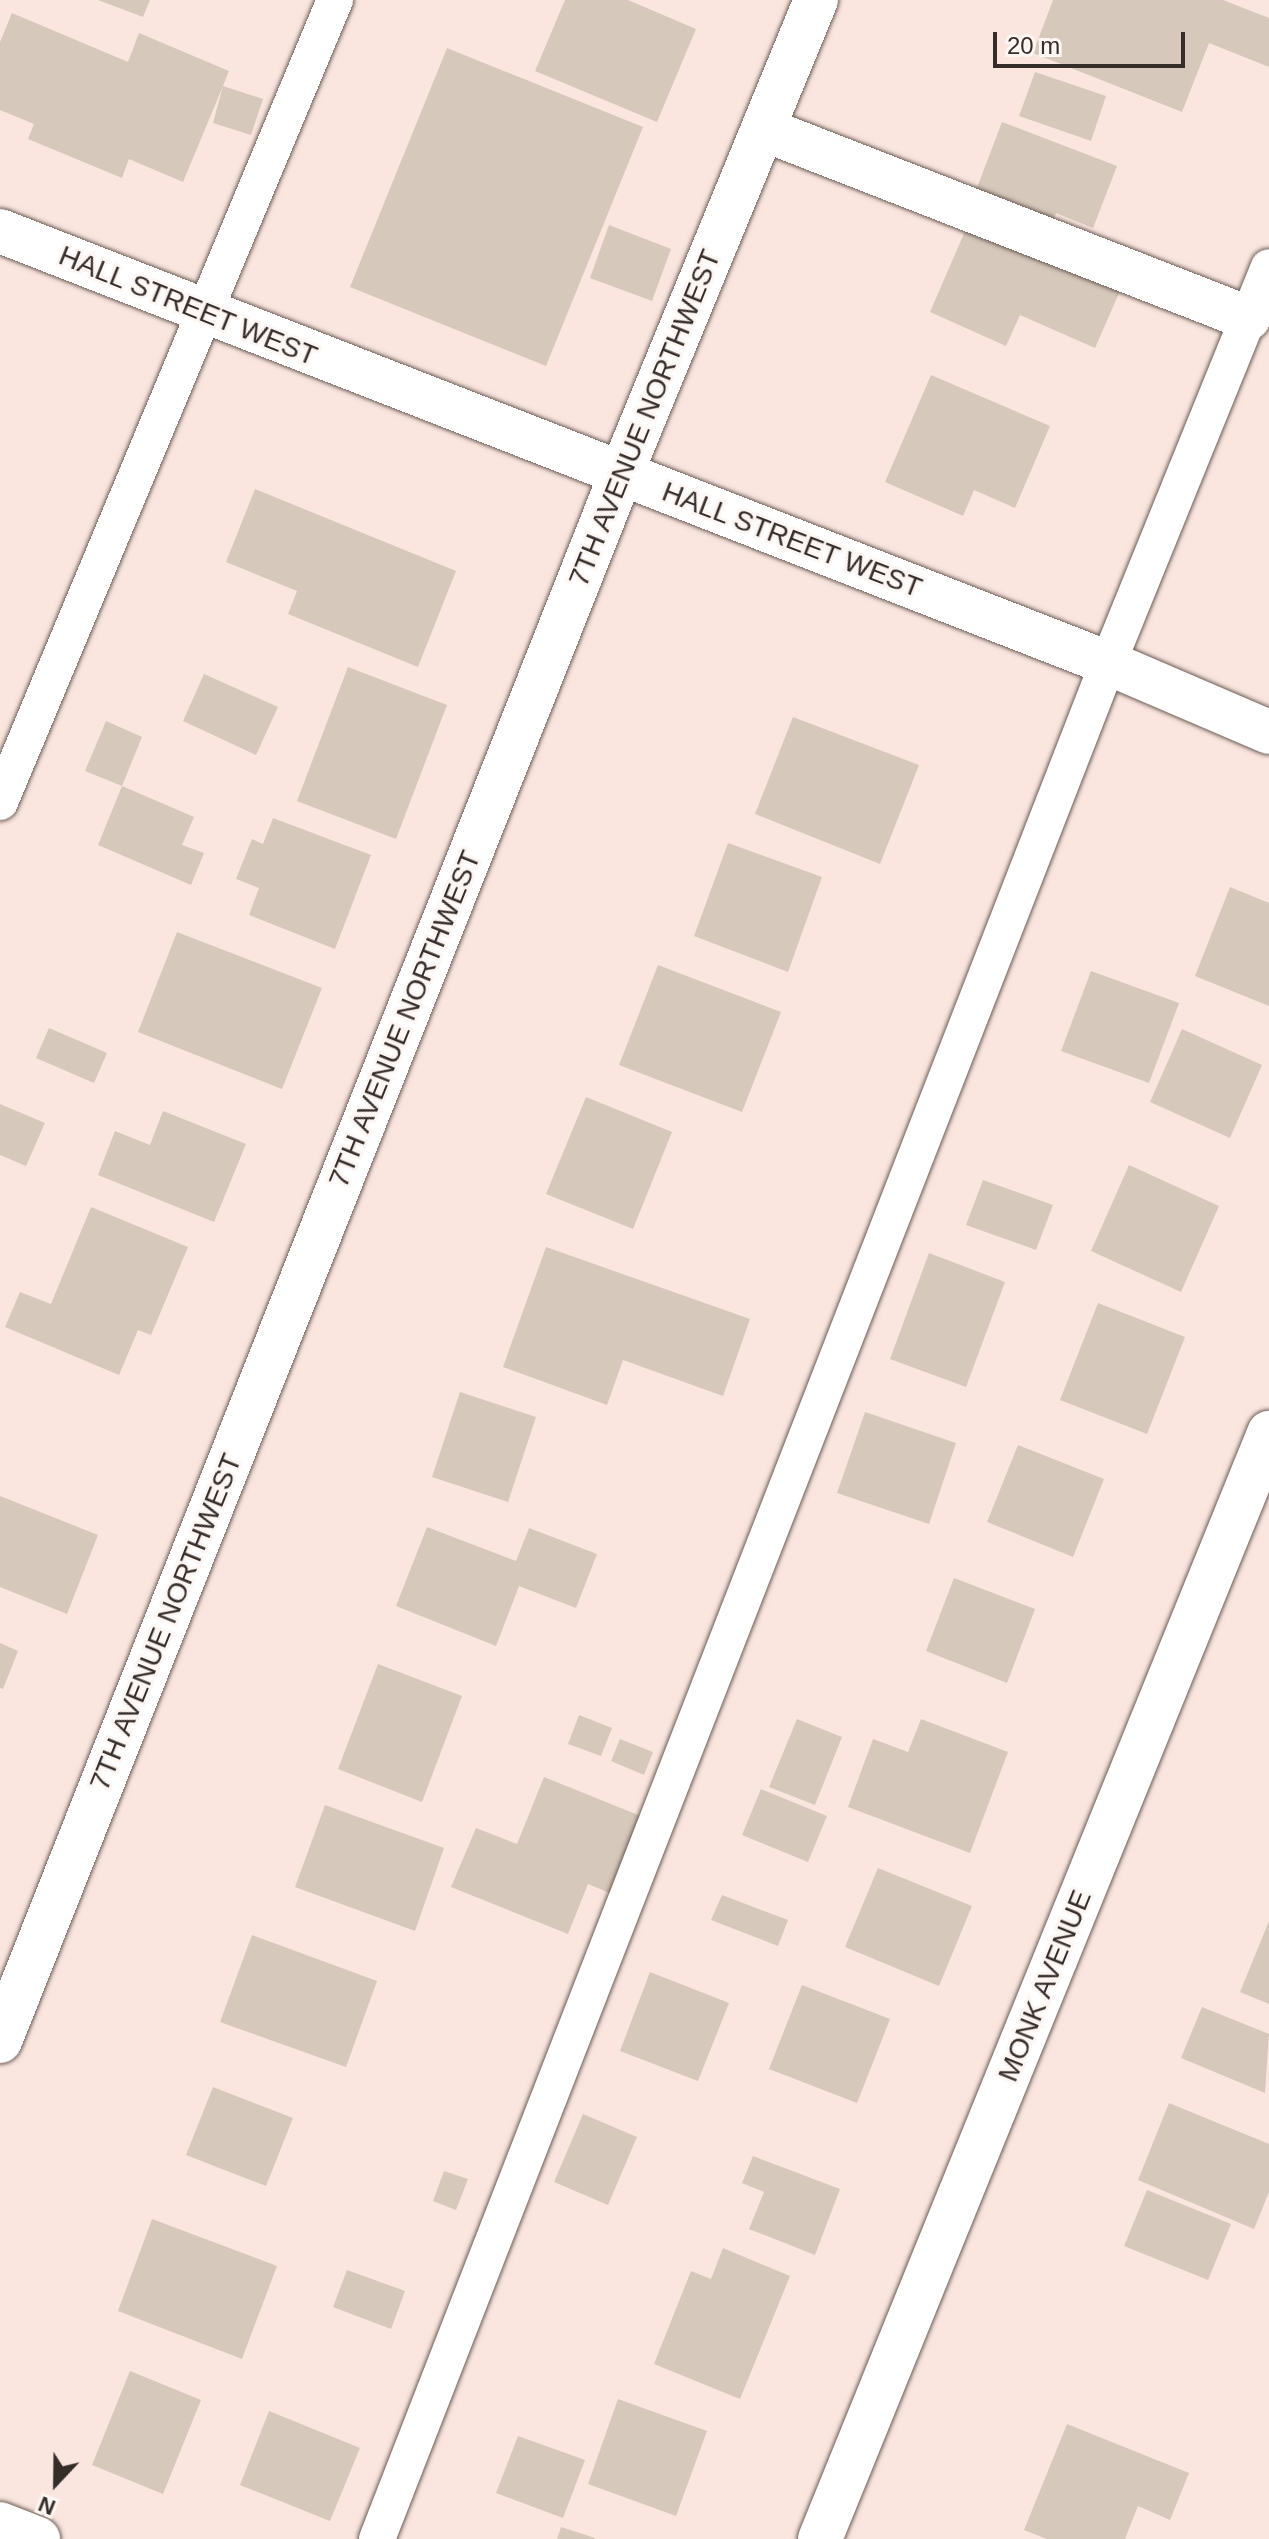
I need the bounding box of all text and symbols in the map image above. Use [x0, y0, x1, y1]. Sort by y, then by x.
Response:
scale bar [997, 16, 1189, 66]
text: 20 m [1007, 32, 1060, 59]
street label: HALL STREET WEST [53, 239, 323, 373]
street label: 7TH AVENUE NORTHWEST [562, 244, 728, 592]
street label: HALL STREET WEST [657, 475, 927, 605]
street label: 7TH AVENUE NORTHWEST [322, 845, 488, 1193]
street label: 7TH AVENUE NORTHWEST [83, 1448, 249, 1796]
street label: MONK AVENUE [991, 1885, 1099, 2087]
north arrow [16, 2443, 96, 2523]
text: N [35, 2491, 59, 2520]

